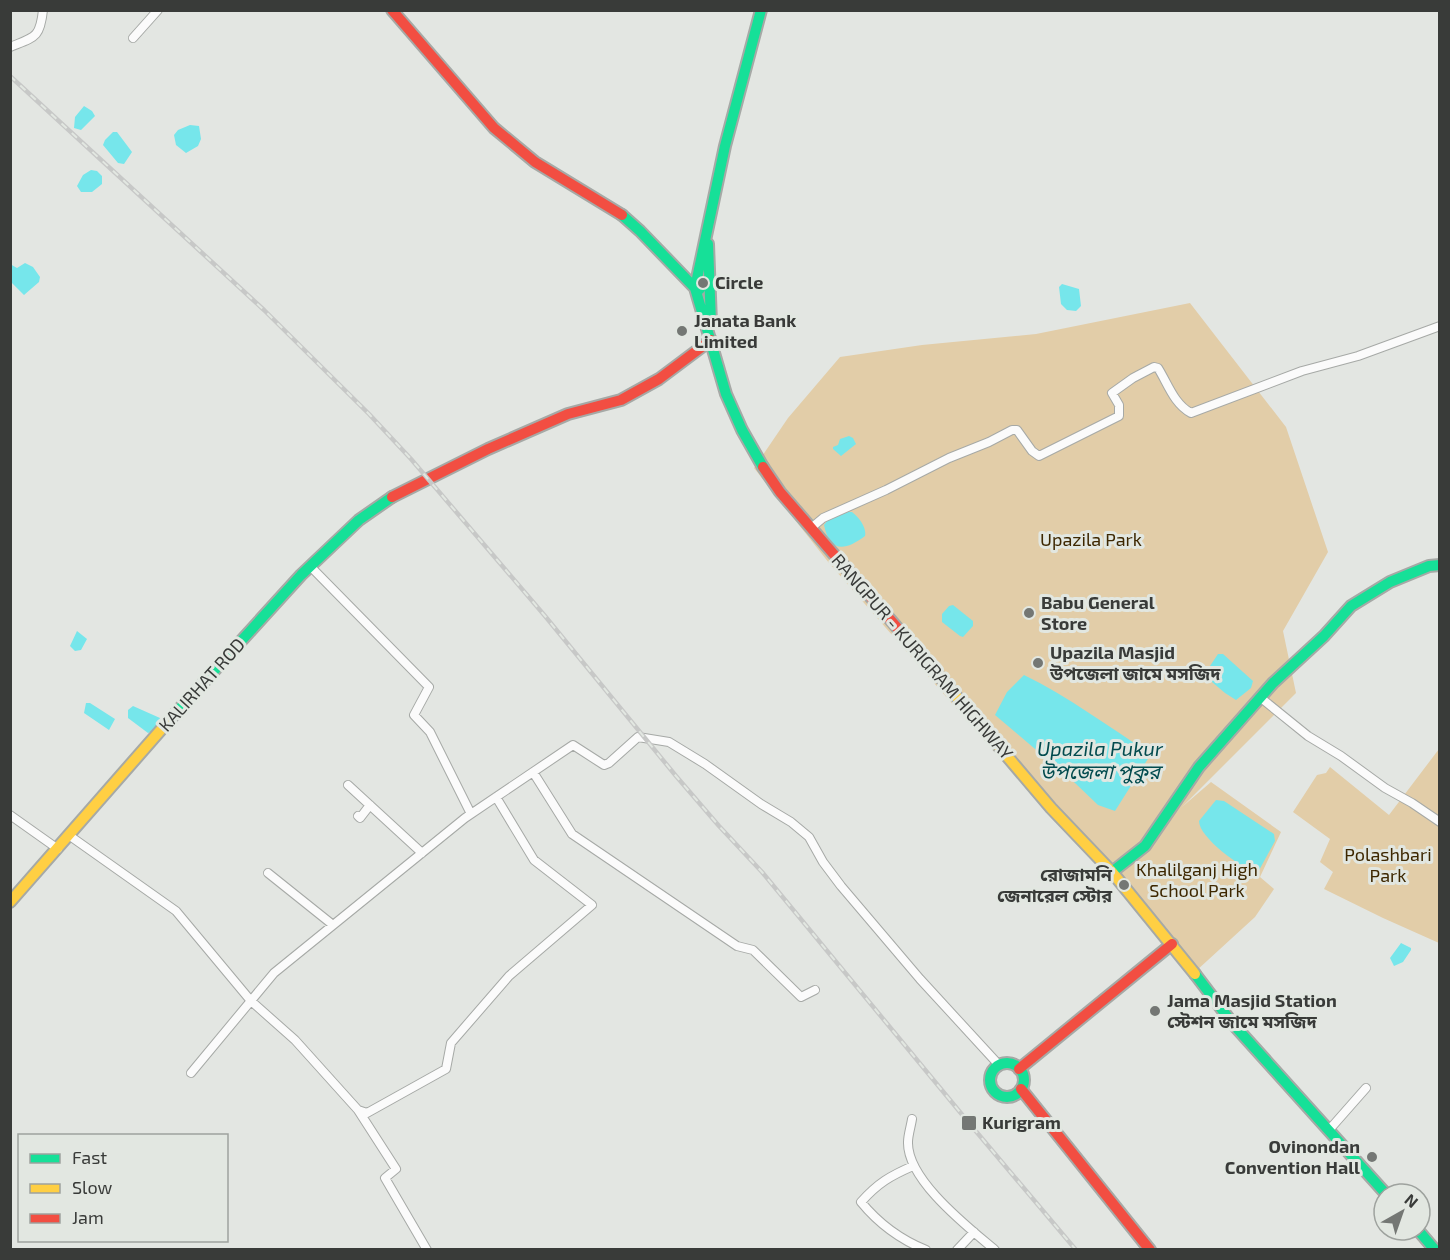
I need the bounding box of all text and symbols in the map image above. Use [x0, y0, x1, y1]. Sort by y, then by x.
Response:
place label: Circle [715, 271, 763, 293]
marker: Circle [696, 276, 710, 290]
place label: Janata Bank Limited [694, 309, 796, 352]
marker: Janata Bank Limited [675, 324, 689, 338]
park label: Upazila Park [1040, 528, 1142, 550]
street label: RANGPUR - KURIGRAM HIGHWAY [827, 549, 1019, 764]
place label: Babu General Store [1041, 591, 1155, 634]
marker: Babu General Store [1022, 606, 1036, 620]
street label: KALIRHAT ROD [154, 633, 249, 736]
place label: Upazila Masjid উপজেলা জামে মসজিদ [1049, 641, 1221, 684]
marker: Upazila Masjid উপজেলা জামে মসজিদ [1031, 656, 1045, 670]
water label: Upazila Pukur উপজেলা পুকুর [1037, 736, 1164, 784]
park label: Polashbari Park [1344, 843, 1432, 886]
park label: Khalilganj High School Park [1136, 858, 1258, 901]
place label: রোজামনি জেনারেল স্টোর [997, 863, 1113, 906]
marker: রোজামনি জেনারেল স্টোর [1117, 878, 1131, 892]
place label: Jama Masjid Station স্টেশন জামে মসজিদ [1167, 989, 1337, 1032]
marker: Jama Masjid Station স্টেশন জামে মসজিদ [1148, 1004, 1162, 1018]
place label: Kurigram [982, 1111, 1061, 1133]
marker: Kurigram [960, 1114, 978, 1132]
legend [18, 1134, 228, 1242]
place label: Ovinondan Convention Hall [1225, 1135, 1360, 1178]
text: Fast [72, 1146, 107, 1168]
marker: Ovinondan Convention Hall [1365, 1150, 1379, 1164]
text: Slow [72, 1176, 113, 1198]
north arrow [1372, 1182, 1432, 1242]
text: N [1401, 1189, 1422, 1211]
text: Jam [72, 1206, 104, 1228]

